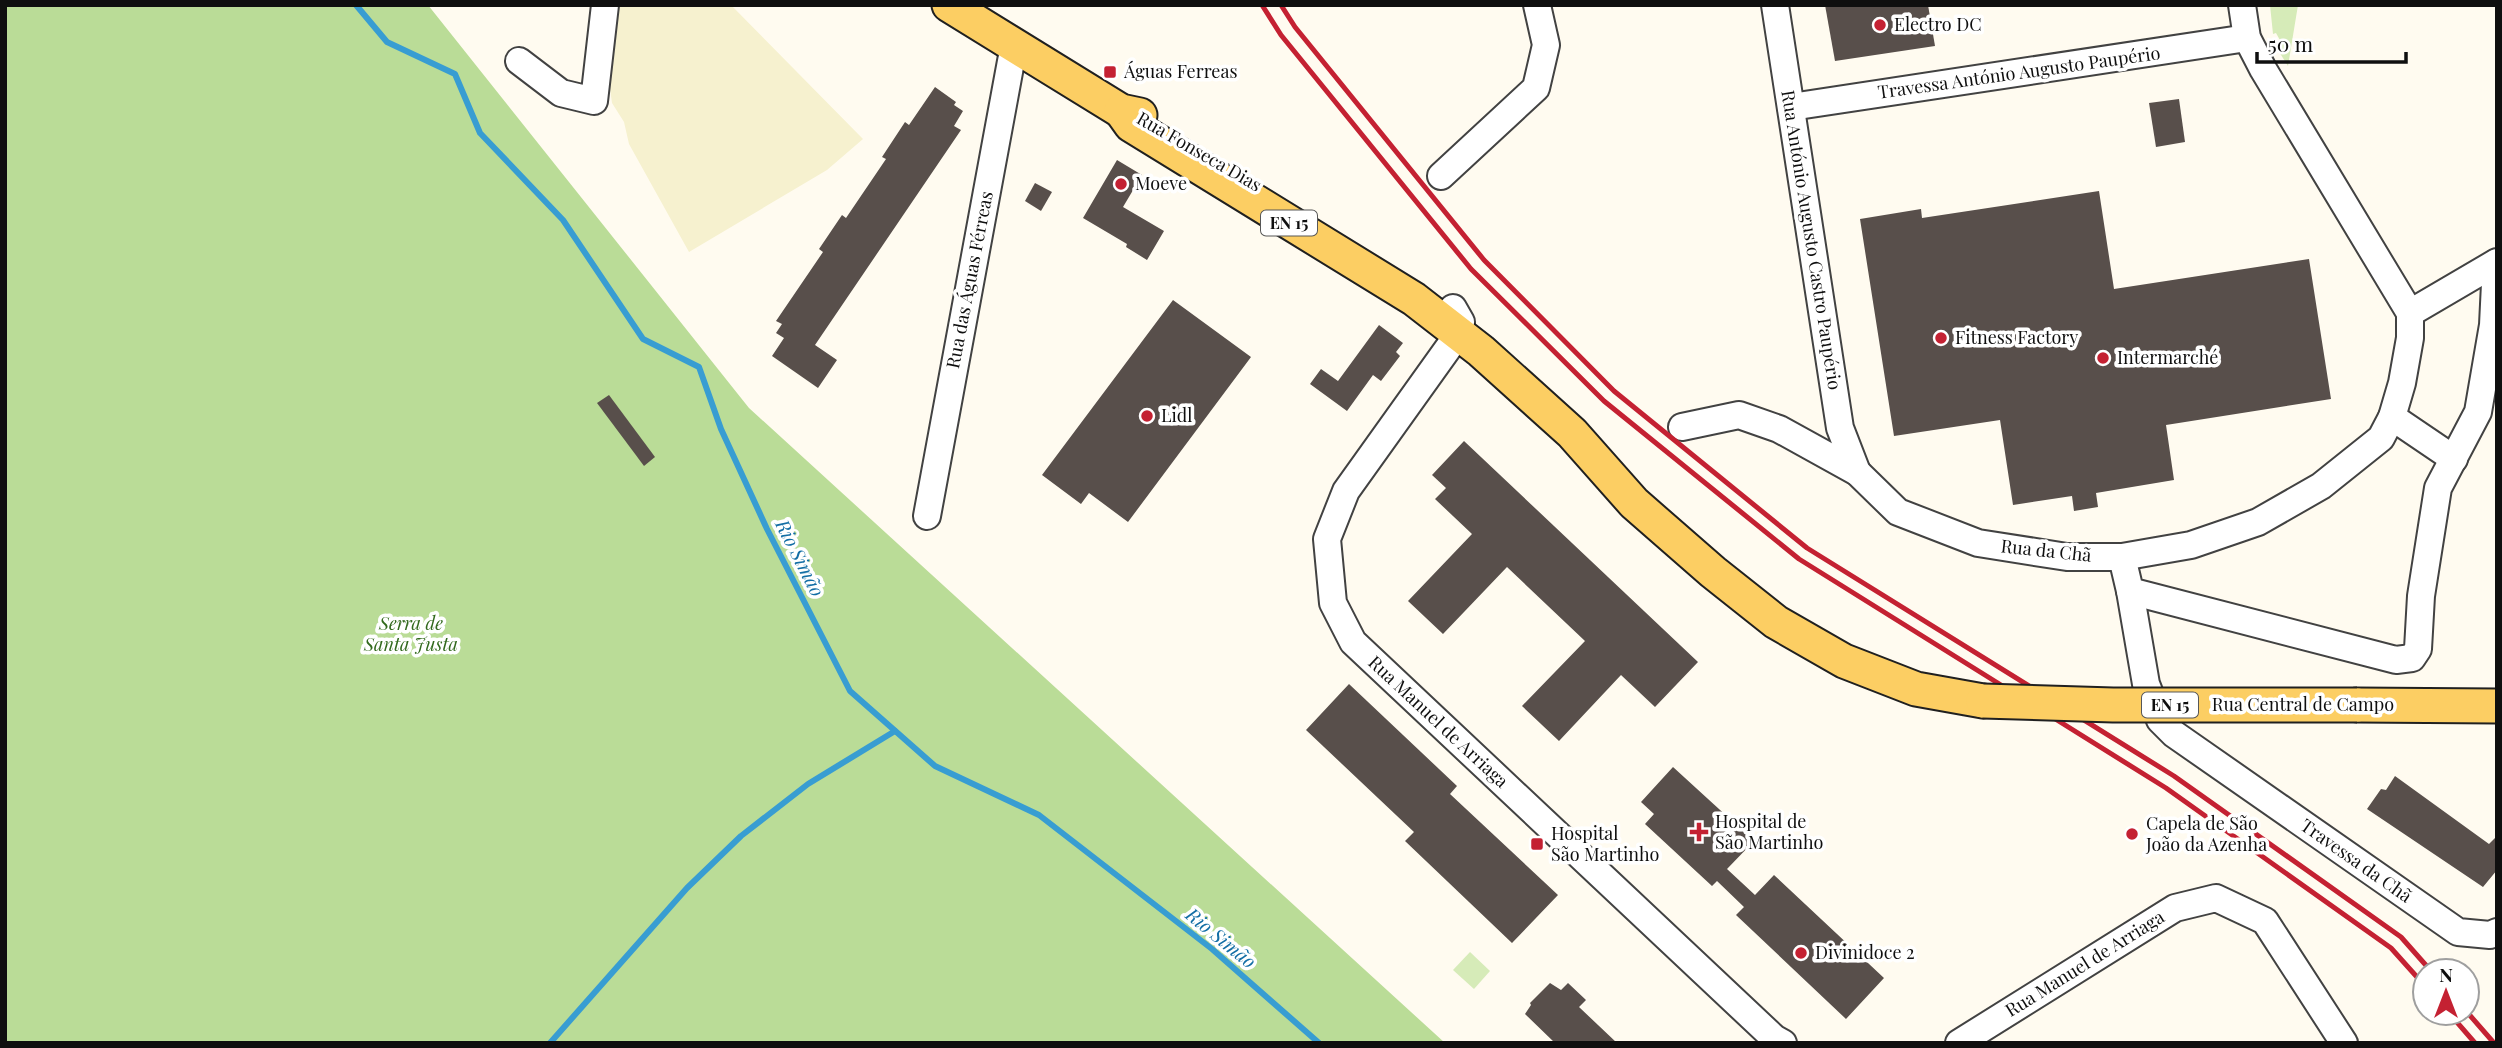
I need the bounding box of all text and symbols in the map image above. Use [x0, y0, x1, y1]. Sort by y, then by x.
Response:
place label: Electro DC [1894, 12, 1982, 36]
marker: Electro DC [1872, 17, 1888, 33]
scale bar [2257, 21, 2406, 65]
text: 50 m [2268, 29, 2314, 57]
street label: Travessa António Augusto Paupério [1876, 40, 2162, 104]
place label: Águas Ferreas [1123, 59, 1238, 83]
marker: Águas Ferreas [1102, 64, 1118, 80]
street label: Rua António Augusto Castro Paupério [1776, 88, 1848, 392]
street label: Rua Fonseca Dias [1133, 106, 1266, 197]
place label: Moeve [1135, 171, 1187, 195]
marker: Moeve [1113, 176, 1129, 192]
street label: Rua das Águas Férreas [940, 189, 998, 371]
road number: EN 15 [1261, 210, 1317, 236]
place label: Fitness Factory [1955, 325, 2078, 349]
marker: Fitness Factory [1933, 330, 1949, 346]
place label: Intermarché [2117, 345, 2218, 369]
marker: Intermarché [2095, 350, 2111, 366]
place label: Lidl [1161, 403, 1192, 427]
marker: Lidl [1139, 408, 1155, 424]
water label: Rio Simão [770, 514, 831, 601]
street label: Rua da Chã [2000, 533, 2093, 567]
park label: Serra de Santa Justa [363, 611, 458, 656]
street label: Rua Manuel de Arriaga [1364, 650, 1514, 793]
road number: EN 15 [2142, 692, 2198, 718]
street label: Rua Central de Campo [2212, 692, 2394, 716]
place label: Hospital de São Martinho [1715, 809, 1824, 854]
place label: Capela de São João da Azenha [2145, 811, 2267, 856]
street label: Travessa da Chã [2296, 813, 2417, 908]
place label: Hospital São Martinho [1551, 821, 1660, 866]
marker: Hospital de São Martinho [1689, 822, 1709, 842]
marker: Capela de São João da Azenha [2124, 826, 2140, 842]
marker: Hospital São Martinho [1529, 836, 1545, 852]
water label: Rio Simão [1180, 900, 1262, 974]
street label: Rua Manuel de Arriaga [2000, 904, 2169, 1022]
place label: Divinidoce 2 [1815, 940, 1915, 964]
marker: Divinidoce 2 [1793, 945, 1809, 961]
north arrow [2411, 957, 2481, 1027]
text: N [2439, 961, 2453, 987]

